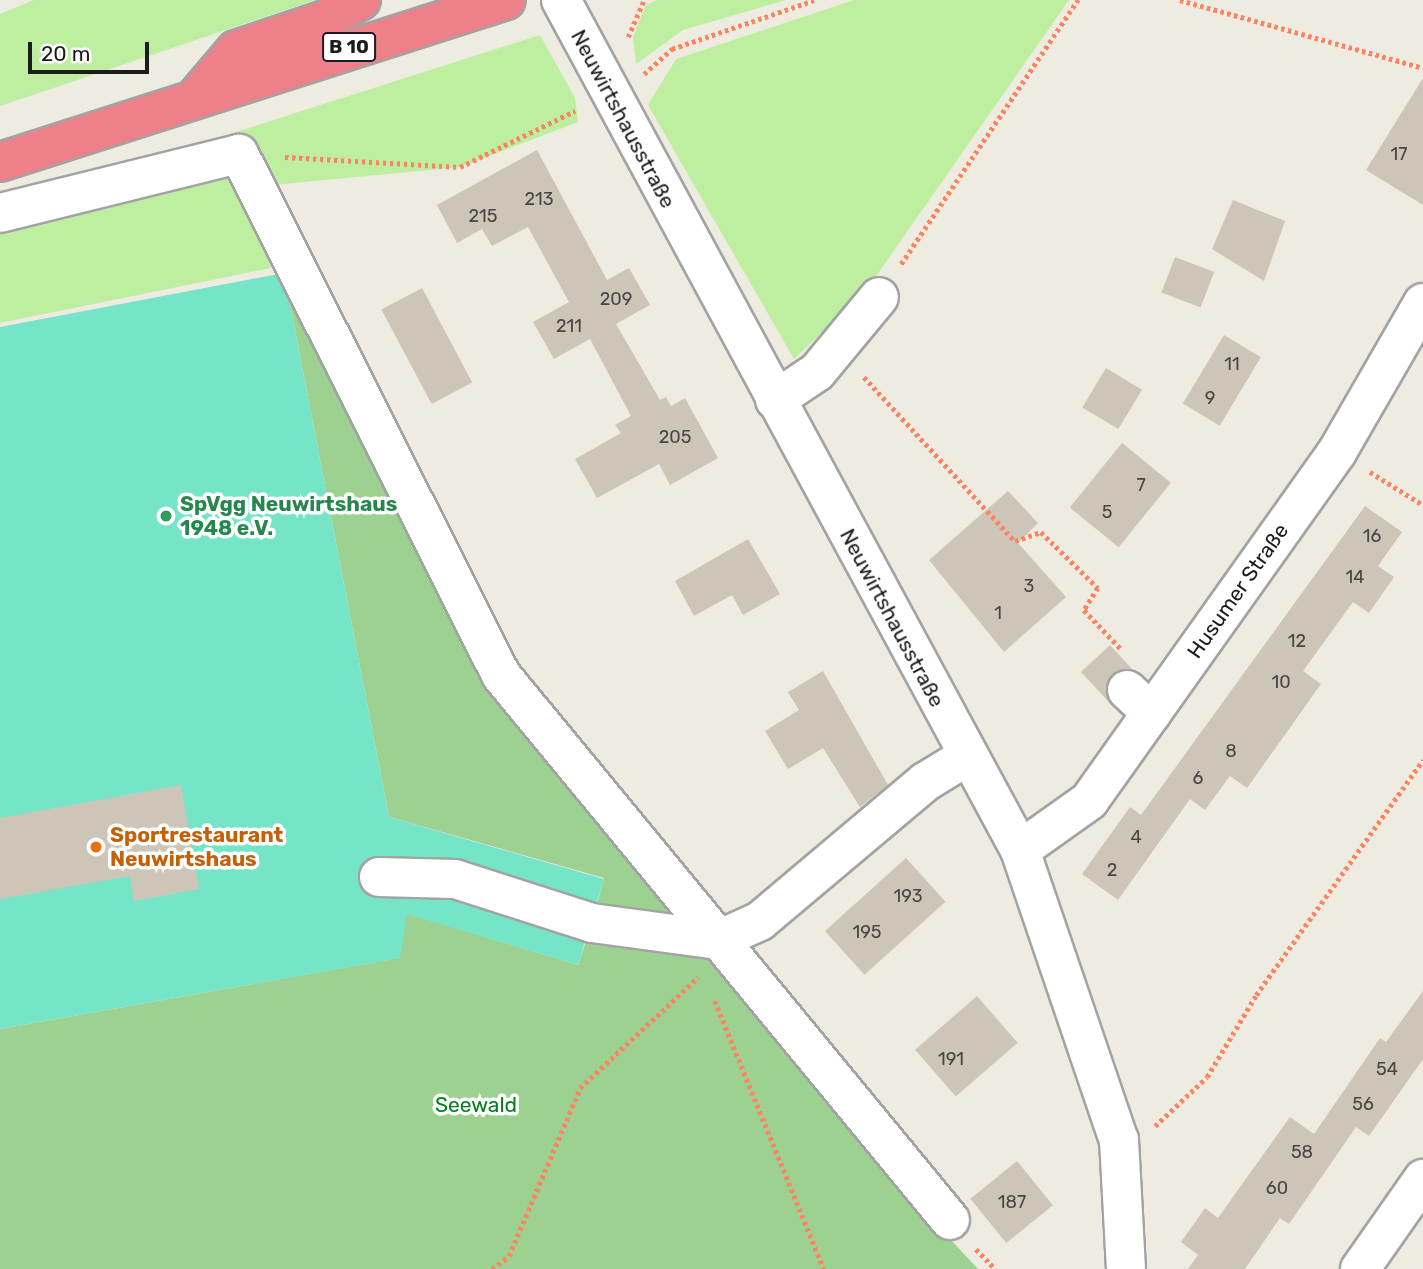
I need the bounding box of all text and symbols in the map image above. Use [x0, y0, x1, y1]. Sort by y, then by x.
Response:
street label: Neuwirtshausstraße [565, 26, 681, 212]
scale bar [32, 28, 152, 72]
road number: B 10 [321, 32, 377, 62]
text: 20 m [41, 41, 90, 66]
house number: 17 [1391, 143, 1407, 165]
house number: 213 [524, 188, 554, 210]
house number: 215 [469, 205, 497, 227]
house number: 209 [600, 288, 632, 310]
house number: 211 [556, 315, 582, 337]
house number: 11 [1224, 353, 1240, 375]
house number: 9 [1205, 387, 1215, 409]
house number: 205 [659, 426, 691, 448]
house number: 7 [1136, 474, 1146, 496]
place label: SpVgg Neuwirtshaus 1948 e.V. [180, 491, 397, 541]
house number: 5 [1102, 501, 1112, 523]
marker: SpVgg Neuwirtshaus 1948 e.V. [158, 508, 174, 524]
street label: Husumer Straße [1182, 519, 1294, 663]
street label: Neuwirtshausstraße [834, 525, 950, 711]
house number: 16 [1363, 525, 1381, 547]
house number: 14 [1346, 566, 1364, 588]
house number: 3 [1024, 575, 1034, 597]
house number: 1 [994, 602, 1002, 624]
house number: 12 [1288, 630, 1306, 652]
house number: 10 [1271, 671, 1291, 693]
house number: 8 [1225, 740, 1237, 762]
house number: 6 [1193, 767, 1203, 789]
place label: Sportrestaurant Neuwirtshaus [110, 822, 283, 872]
house number: 4 [1130, 826, 1142, 848]
marker: Sportrestaurant Neuwirtshaus [88, 839, 104, 855]
house number: 2 [1107, 859, 1117, 881]
house number: 193 [894, 885, 922, 907]
house number: 195 [852, 921, 882, 943]
house number: 191 [938, 1048, 964, 1070]
house number: 54 [1376, 1058, 1398, 1080]
park label: Seewald [435, 1092, 517, 1118]
house number: 56 [1352, 1093, 1374, 1115]
house number: 58 [1291, 1141, 1313, 1163]
house number: 60 [1266, 1177, 1288, 1199]
house number: 187 [998, 1191, 1026, 1213]

